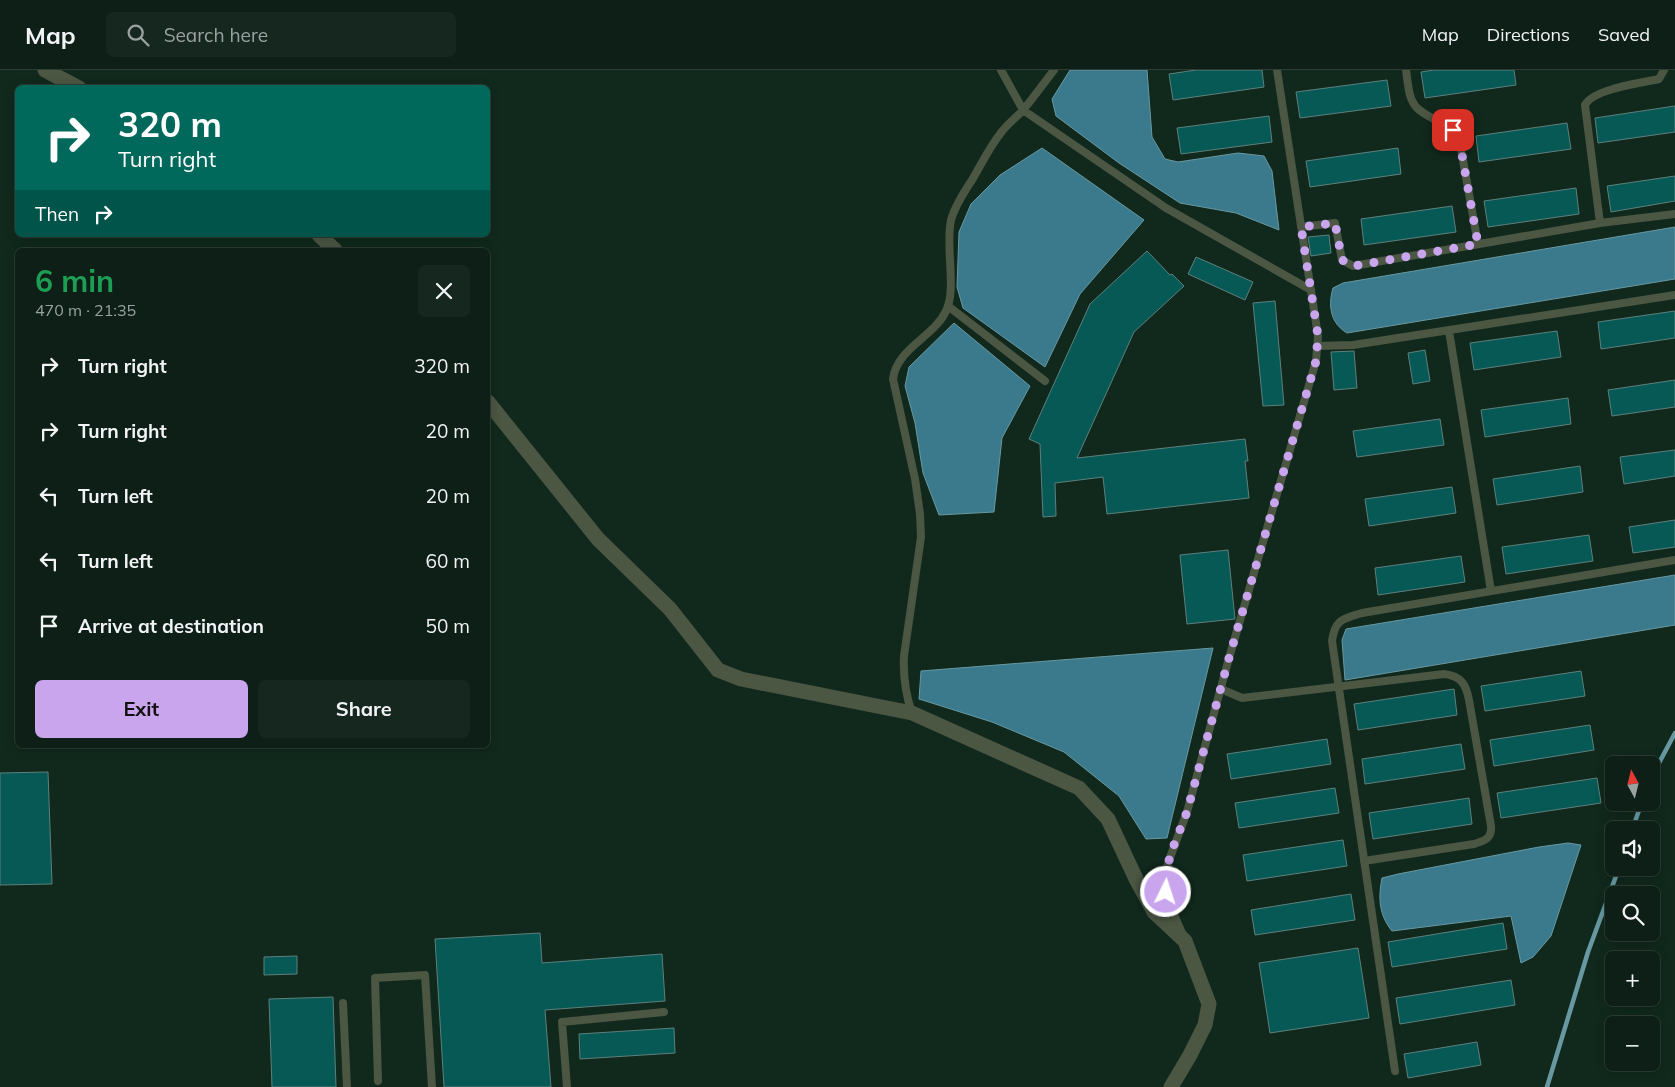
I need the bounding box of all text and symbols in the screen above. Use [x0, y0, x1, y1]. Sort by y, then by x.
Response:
search box [106, 12, 456, 57]
text: Map [25, 20, 76, 50]
icon: search [124, 21, 152, 49]
text: Search here [164, 23, 268, 47]
text: Map [1422, 23, 1459, 46]
text: Directions [1487, 23, 1570, 46]
text: Saved [1598, 23, 1650, 46]
text: 320 m [118, 102, 222, 146]
icon: right [35, 105, 100, 170]
pin [1432, 109, 1474, 151]
icon: arrive [1439, 116, 1467, 144]
text: Turn right [118, 145, 216, 173]
icon: right [89, 200, 117, 228]
text: Then [35, 202, 79, 226]
text: 6 min [35, 262, 114, 300]
button: close [418, 265, 470, 317]
text: 470 m · 21:35 [35, 300, 136, 320]
icon: right [35, 352, 63, 380]
text: Turn right [78, 354, 167, 378]
text: 320 m [414, 354, 470, 378]
icon: right [35, 417, 63, 445]
text: Turn right [78, 419, 167, 443]
text: 20 m [426, 419, 470, 443]
icon: left [35, 482, 63, 510]
text: Turn left [78, 484, 153, 508]
text: 20 m [426, 484, 470, 508]
icon: left [35, 547, 63, 575]
text: Turn left [78, 549, 153, 573]
text: 60 m [426, 549, 470, 573]
icon: arrive [35, 612, 63, 640]
text: Arrive at destination [78, 614, 264, 638]
text: 50 m [426, 614, 470, 638]
button: Exit [35, 680, 248, 738]
button: Share [258, 680, 470, 738]
north arrow [1605, 756, 1660, 811]
map controls [1605, 756, 1660, 1071]
button: sound [1605, 821, 1660, 876]
position arrow [1139, 865, 1191, 917]
button: search [1605, 886, 1660, 941]
button: + [1605, 951, 1660, 1006]
button: − [1605, 1016, 1660, 1071]

